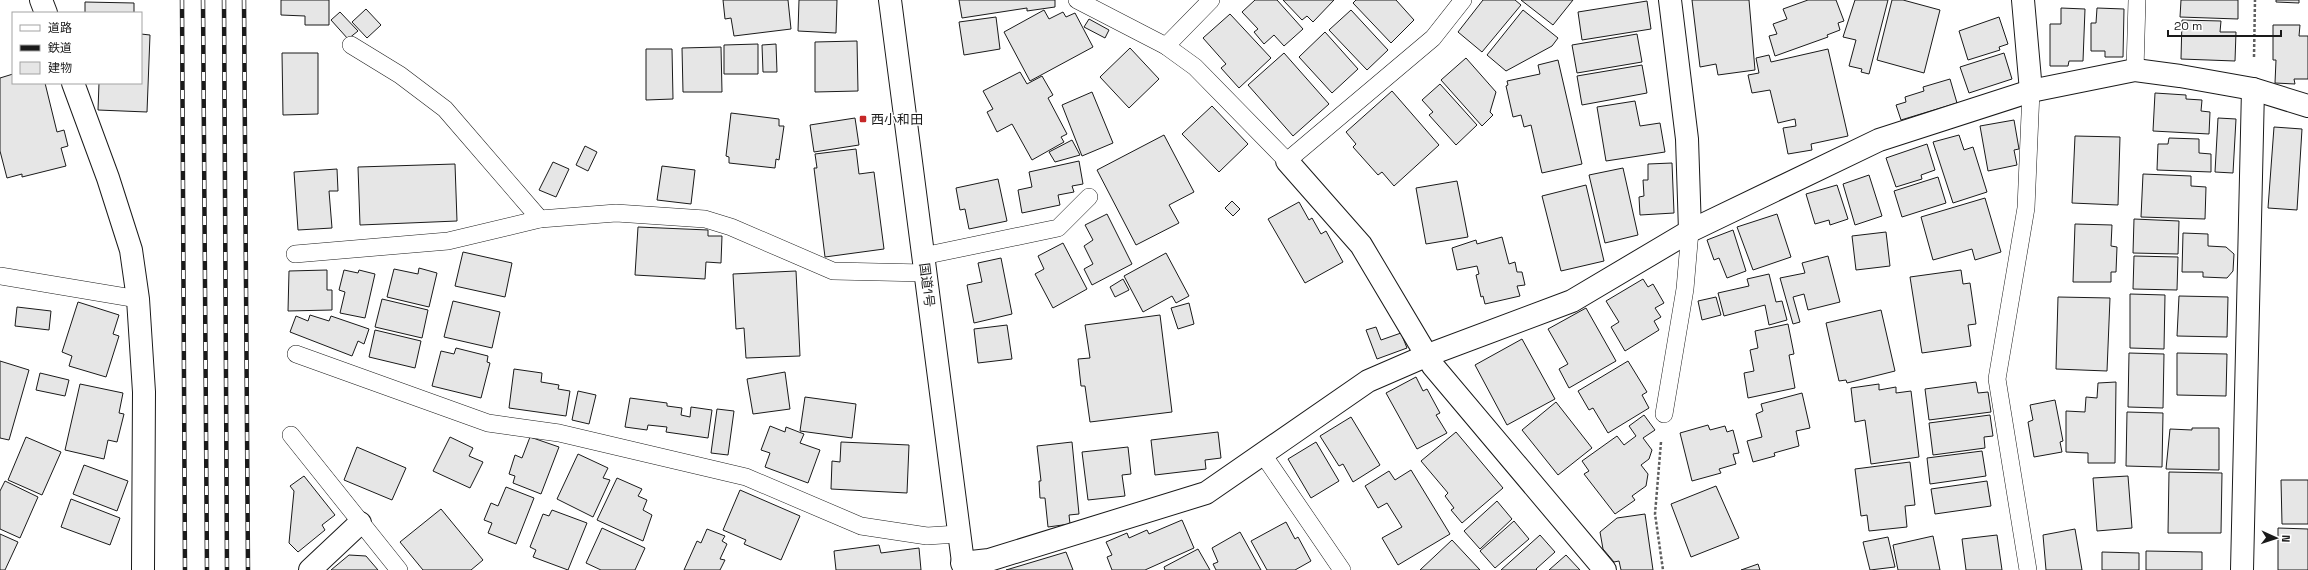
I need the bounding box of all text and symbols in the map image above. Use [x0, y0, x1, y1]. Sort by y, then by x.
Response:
legend [12, 12, 142, 84]
scale bar [2168, 12, 2281, 38]
text: 20 m [2174, 18, 2202, 34]
text: 道路 [48, 20, 72, 36]
text: 鉄道 [48, 40, 72, 56]
text: 建物 [48, 60, 72, 76]
place label: 西小和田 [871, 111, 923, 128]
marker: 西小和田 [858, 114, 868, 124]
street label: 国道1号 [916, 262, 938, 308]
north arrow [2256, 518, 2296, 558]
text: N [2279, 534, 2293, 543]

